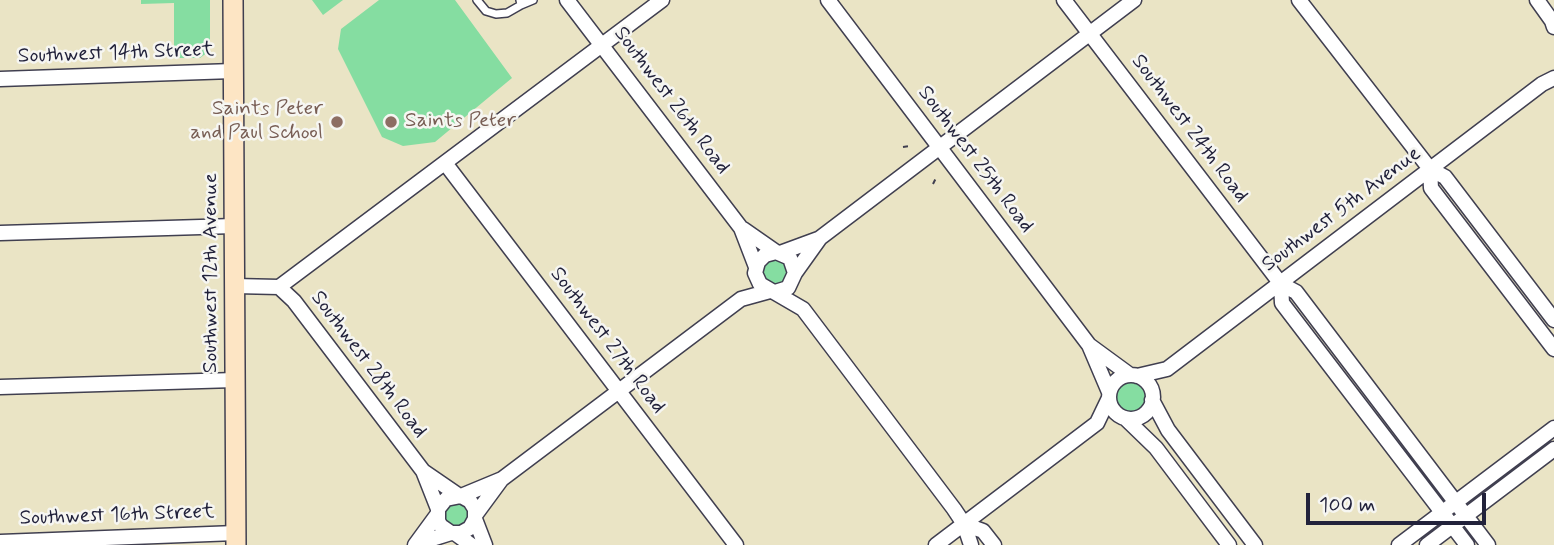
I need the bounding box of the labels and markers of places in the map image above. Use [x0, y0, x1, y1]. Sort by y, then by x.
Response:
place label: Saints Peter and Paul School [190, 97, 323, 147]
place label: Saints Peter [405, 109, 516, 135]
marker: Saints Peter and Paul School [329, 114, 345, 130]
marker: Saints Peter [383, 114, 399, 130]

